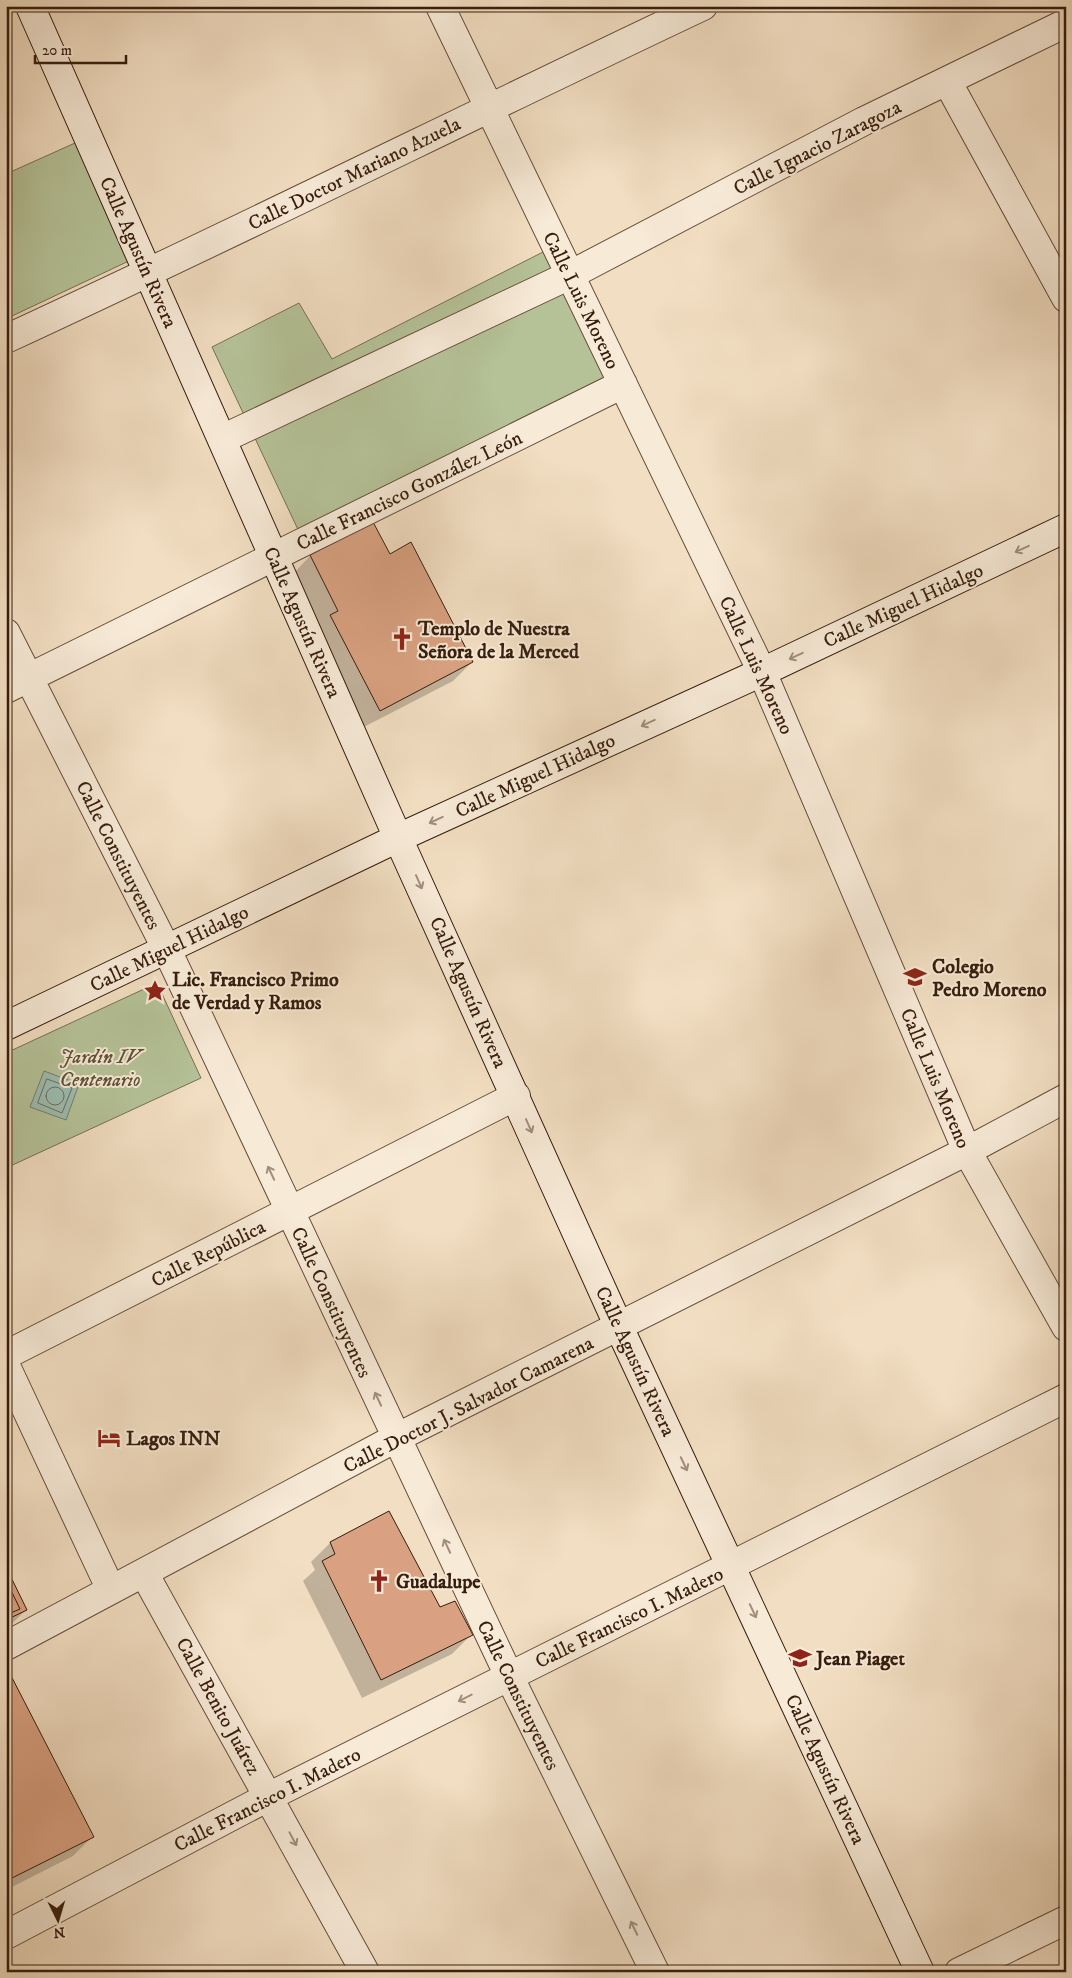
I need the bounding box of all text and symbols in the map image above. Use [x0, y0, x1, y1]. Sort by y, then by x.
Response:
scale bar [35, 32, 126, 64]
text: 20 m [42, 41, 72, 60]
street label: Calle Ignacio Zaragoza [730, 95, 906, 201]
street label: Calle Doctor Mariano Azuela [244, 112, 465, 237]
street label: Calle Agustín Rivera [93, 173, 182, 333]
street label: Calle Luis Moreno [537, 228, 625, 374]
street label: Calle Francisco González León [293, 425, 527, 557]
street label: Calle Agustín Rivera [257, 543, 346, 703]
one-way arrow [1015, 545, 1030, 554]
street label: Calle Miguel Hidalgo [820, 558, 988, 654]
street label: Calle Luis Moreno [713, 592, 799, 739]
place label: Templo de Nuestra Señora de la Merced [417, 617, 580, 665]
church icon: Templo de Nuestra Señora de la Merced [389, 626, 415, 652]
one-way arrow [788, 651, 803, 661]
one-way arrow [641, 719, 656, 729]
street label: Calle Miguel Hidalgo [452, 728, 620, 824]
street label: Calle Constituyentes [69, 777, 166, 934]
one-way arrow [429, 816, 444, 826]
one-way arrow [414, 874, 424, 889]
street label: Calle Miguel Hidalgo [86, 900, 253, 999]
street label: Calle Agustín Rivera [423, 913, 512, 1073]
place label: Colegio Pedro Moreno [932, 955, 1047, 1003]
school or university icon: Colegio Pedro Moreno [902, 964, 928, 990]
place label: Lic. Francisco Primo de Verdad y Ramos [172, 968, 339, 1016]
place icon: Lic. Francisco Primo de Verdad y Ramos [142, 978, 168, 1004]
street label: Calle Luis Moreno [894, 1005, 975, 1153]
park label: Jardín IV Centenario [60, 1045, 144, 1093]
one-way arrow [525, 1118, 534, 1133]
one-way arrow [266, 1166, 276, 1181]
street label: Calle República [147, 1215, 271, 1294]
street label: Calle Constituyentes [285, 1223, 377, 1382]
street label: Calle Agustín Rivera [589, 1283, 681, 1441]
street label: Calle Doctor J. Salvador Camarena [339, 1331, 598, 1479]
one-way arrow [372, 1392, 382, 1407]
hotel icon: Lagos INN [96, 1425, 122, 1451]
place label: Lagos INN [126, 1427, 221, 1452]
one-way arrow [680, 1456, 689, 1471]
one-way arrow [442, 1539, 451, 1554]
street label: Calle Francisco I. Madero [531, 1562, 728, 1675]
church icon: Guadalupe [366, 1568, 392, 1594]
place label: Guadalupe [396, 1570, 481, 1595]
one-way arrow [748, 1604, 758, 1619]
street label: Calle Constituyentes [471, 1617, 565, 1775]
street label: Calle Benito Juárez [170, 1634, 266, 1780]
school or university icon: Jean Piaget [787, 1645, 813, 1671]
place label: Jean Piaget [814, 1647, 905, 1672]
street label: Calle Agustín Rivera [779, 1691, 871, 1849]
one-way arrow [458, 1694, 473, 1703]
street label: Calle Francisco I. Madero [170, 1742, 365, 1858]
one-way arrow [288, 1832, 298, 1847]
north arrow [32, 1896, 82, 1946]
one-way arrow [629, 1921, 638, 1936]
text: N [52, 1922, 66, 1941]

